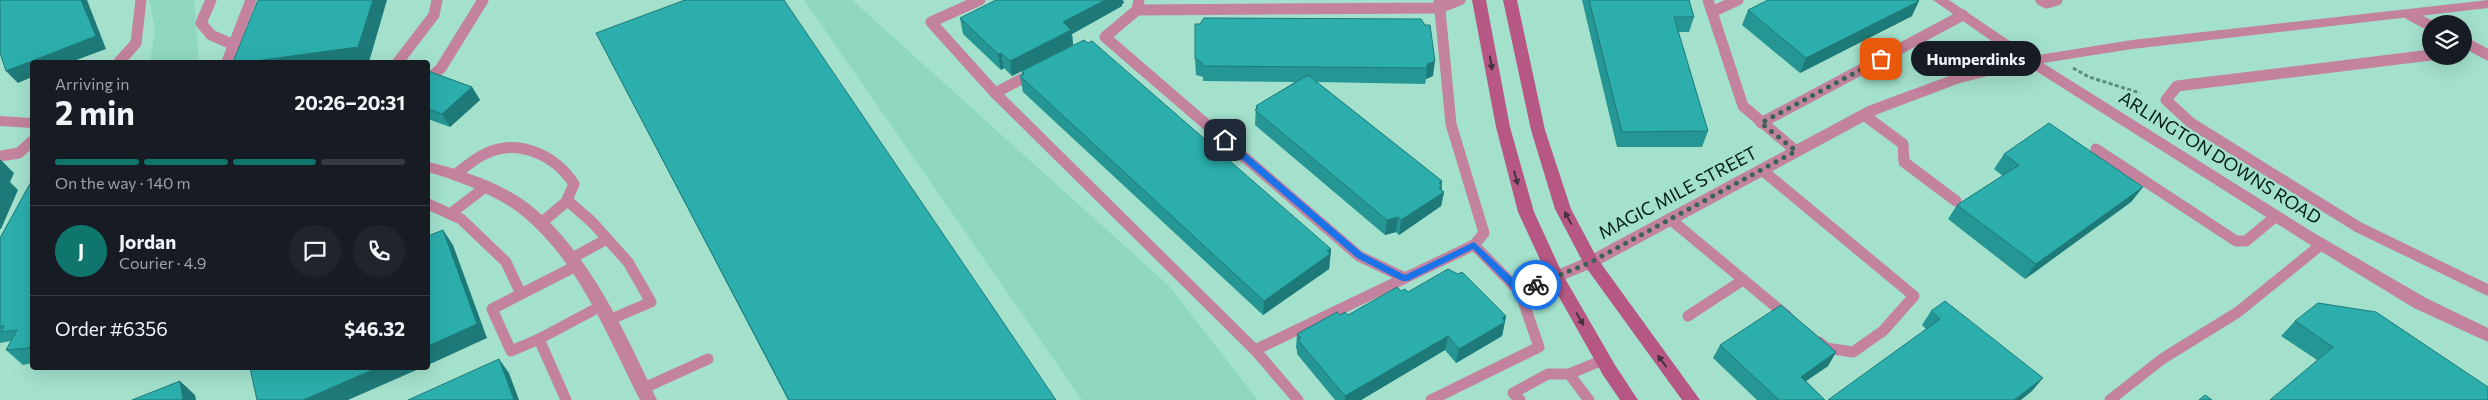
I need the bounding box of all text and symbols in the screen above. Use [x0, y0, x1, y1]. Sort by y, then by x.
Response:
map controls [2422, 15, 2472, 65]
button: layers [2422, 15, 2472, 65]
pin [1860, 38, 1902, 80]
callout: Humperdinks [1911, 42, 2041, 76]
icon: bag [1867, 45, 1895, 73]
text: Humperdinks [1926, 49, 2026, 68]
one-way arrow [1487, 56, 1495, 71]
text: Arriving in [55, 74, 129, 93]
street label: ARLINGTON DOWNS ROAD [2115, 86, 2326, 229]
text: 20:26–20:31 [295, 91, 405, 114]
text: 2 min [55, 92, 135, 132]
pin [1204, 119, 1246, 161]
icon: home [1211, 126, 1239, 154]
street label: MAGIC MILE STREET [1594, 141, 1761, 243]
one-way arrow [1513, 171, 1521, 186]
text: On the way · 140 m [55, 173, 190, 192]
one-way arrow [1564, 211, 1572, 226]
button: chat [289, 225, 341, 277]
button: phone [353, 225, 405, 277]
text: Jordan [119, 230, 176, 253]
text: J [78, 239, 84, 262]
text: Courier · 4.9 [119, 253, 206, 272]
courier [1511, 260, 1561, 310]
icon: bike [1522, 271, 1550, 299]
one-way arrow [1575, 313, 1584, 326]
text: Order #6356 [55, 317, 168, 340]
text: $46.32 [344, 317, 405, 340]
one-way arrow [1657, 355, 1668, 368]

